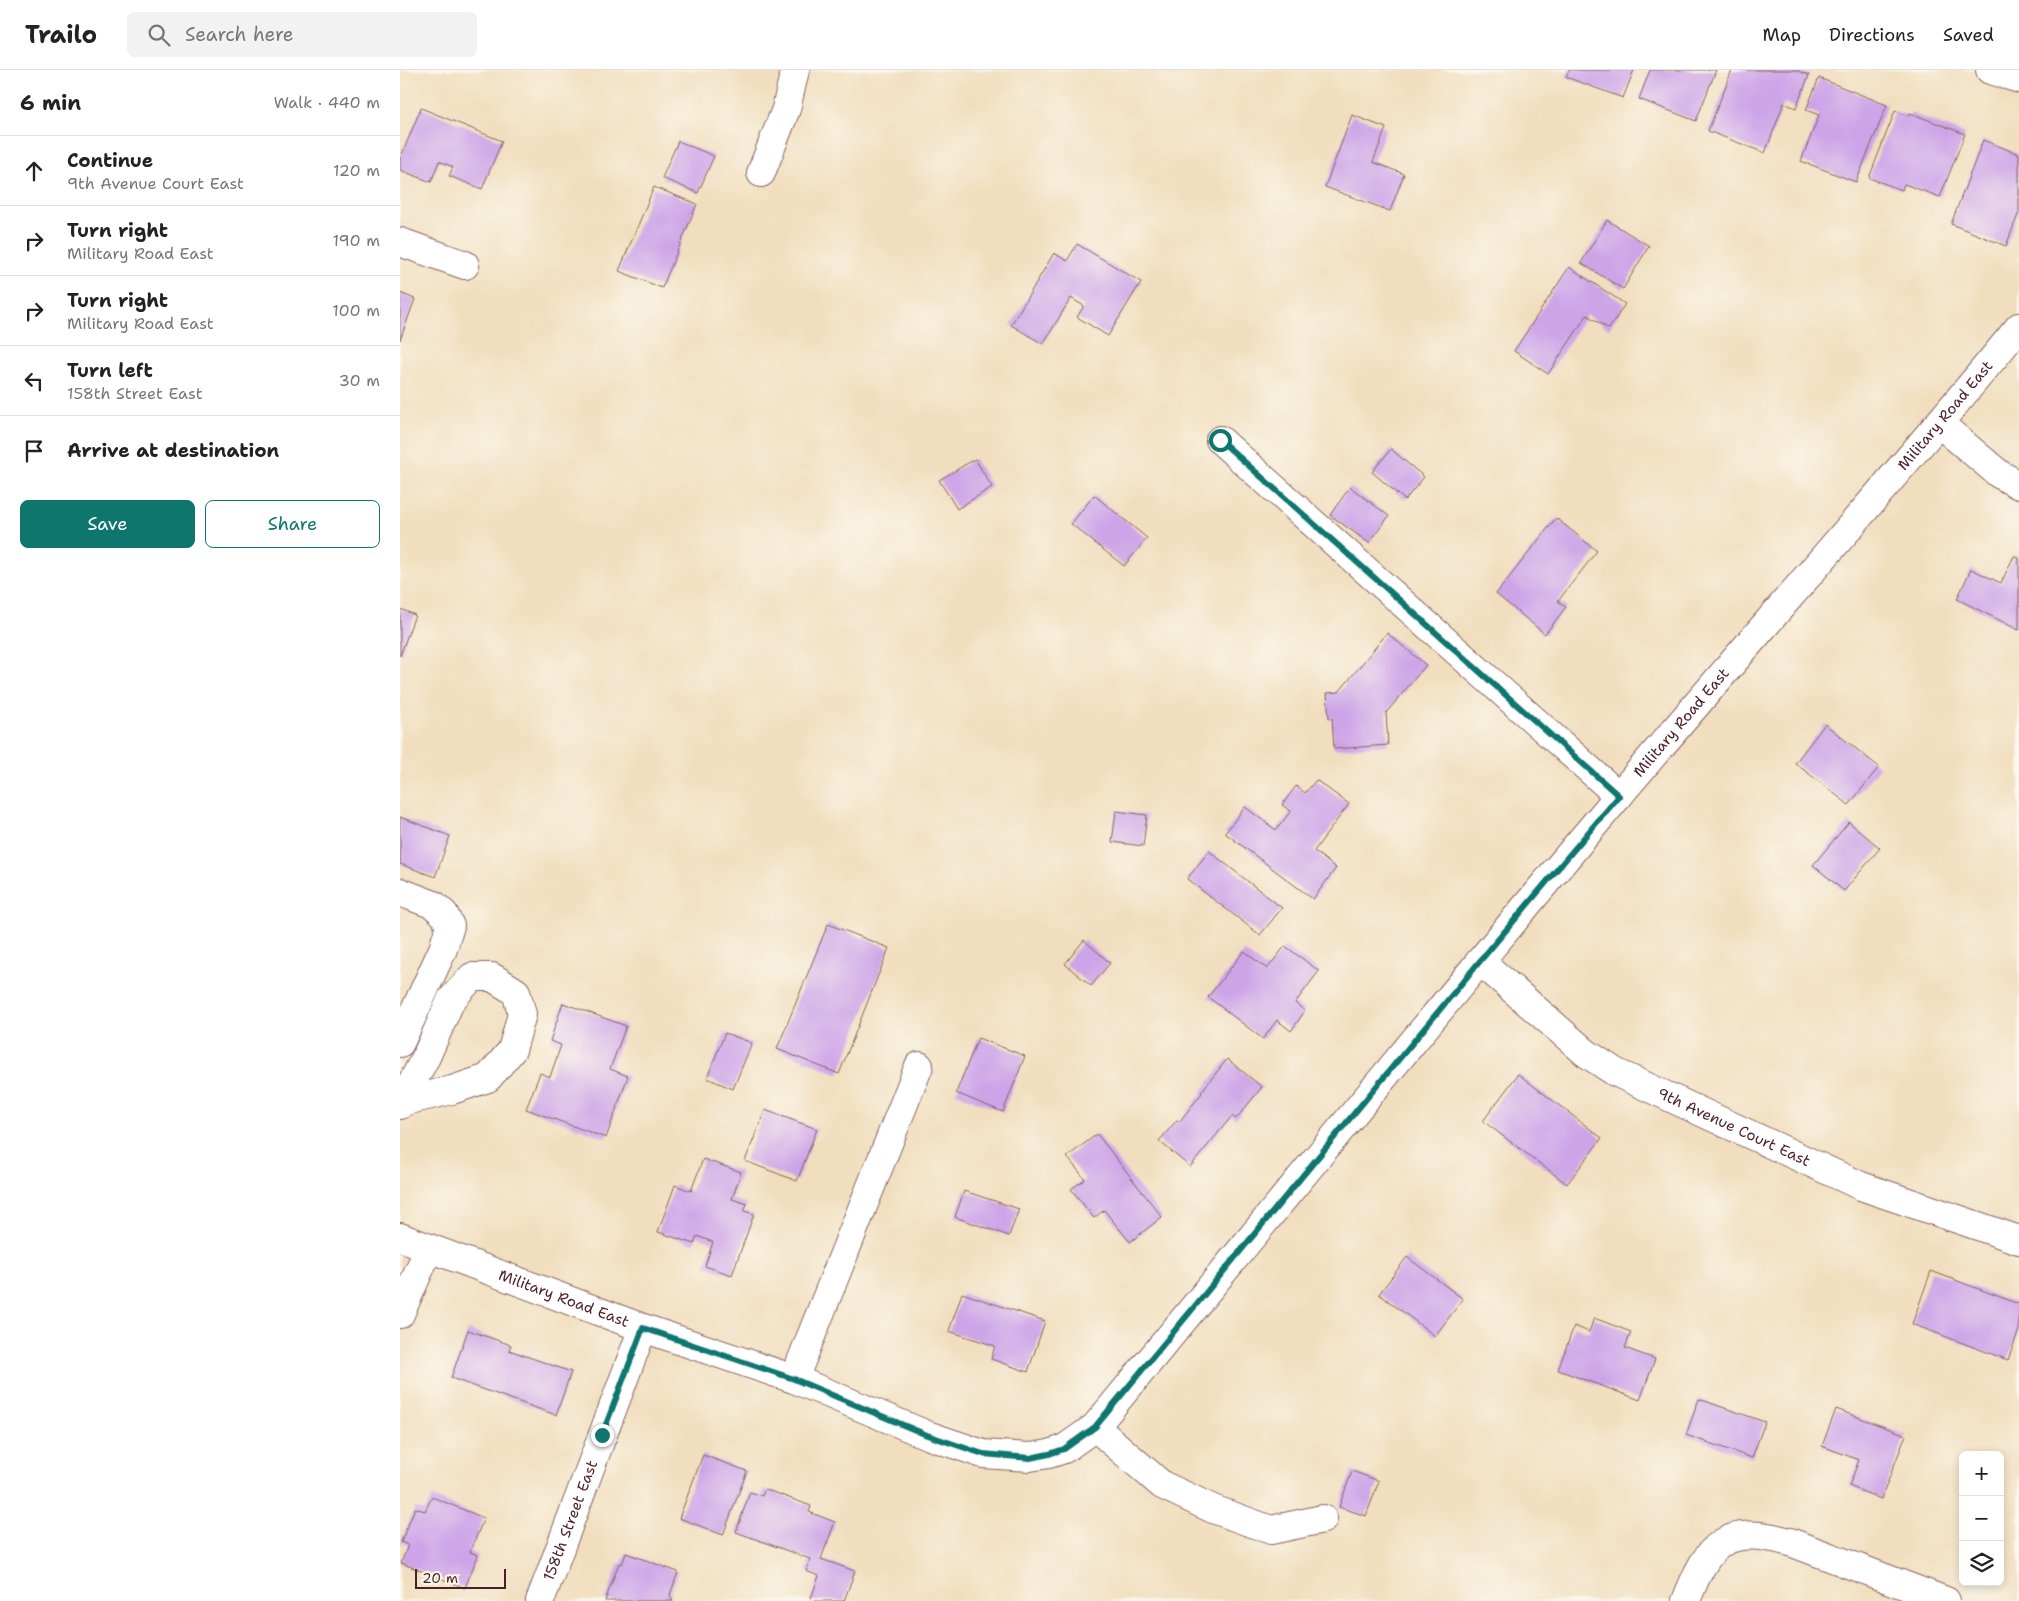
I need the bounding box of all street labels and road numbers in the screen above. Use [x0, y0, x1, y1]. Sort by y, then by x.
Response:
street label: Military Road East [1893, 356, 1997, 474]
street label: Military Road East [1629, 664, 1734, 781]
street label: 9th Avenue Court East [1654, 1083, 1813, 1171]
street label: Military Road East [496, 1265, 632, 1332]
street label: 158th Street East [539, 1457, 602, 1584]

